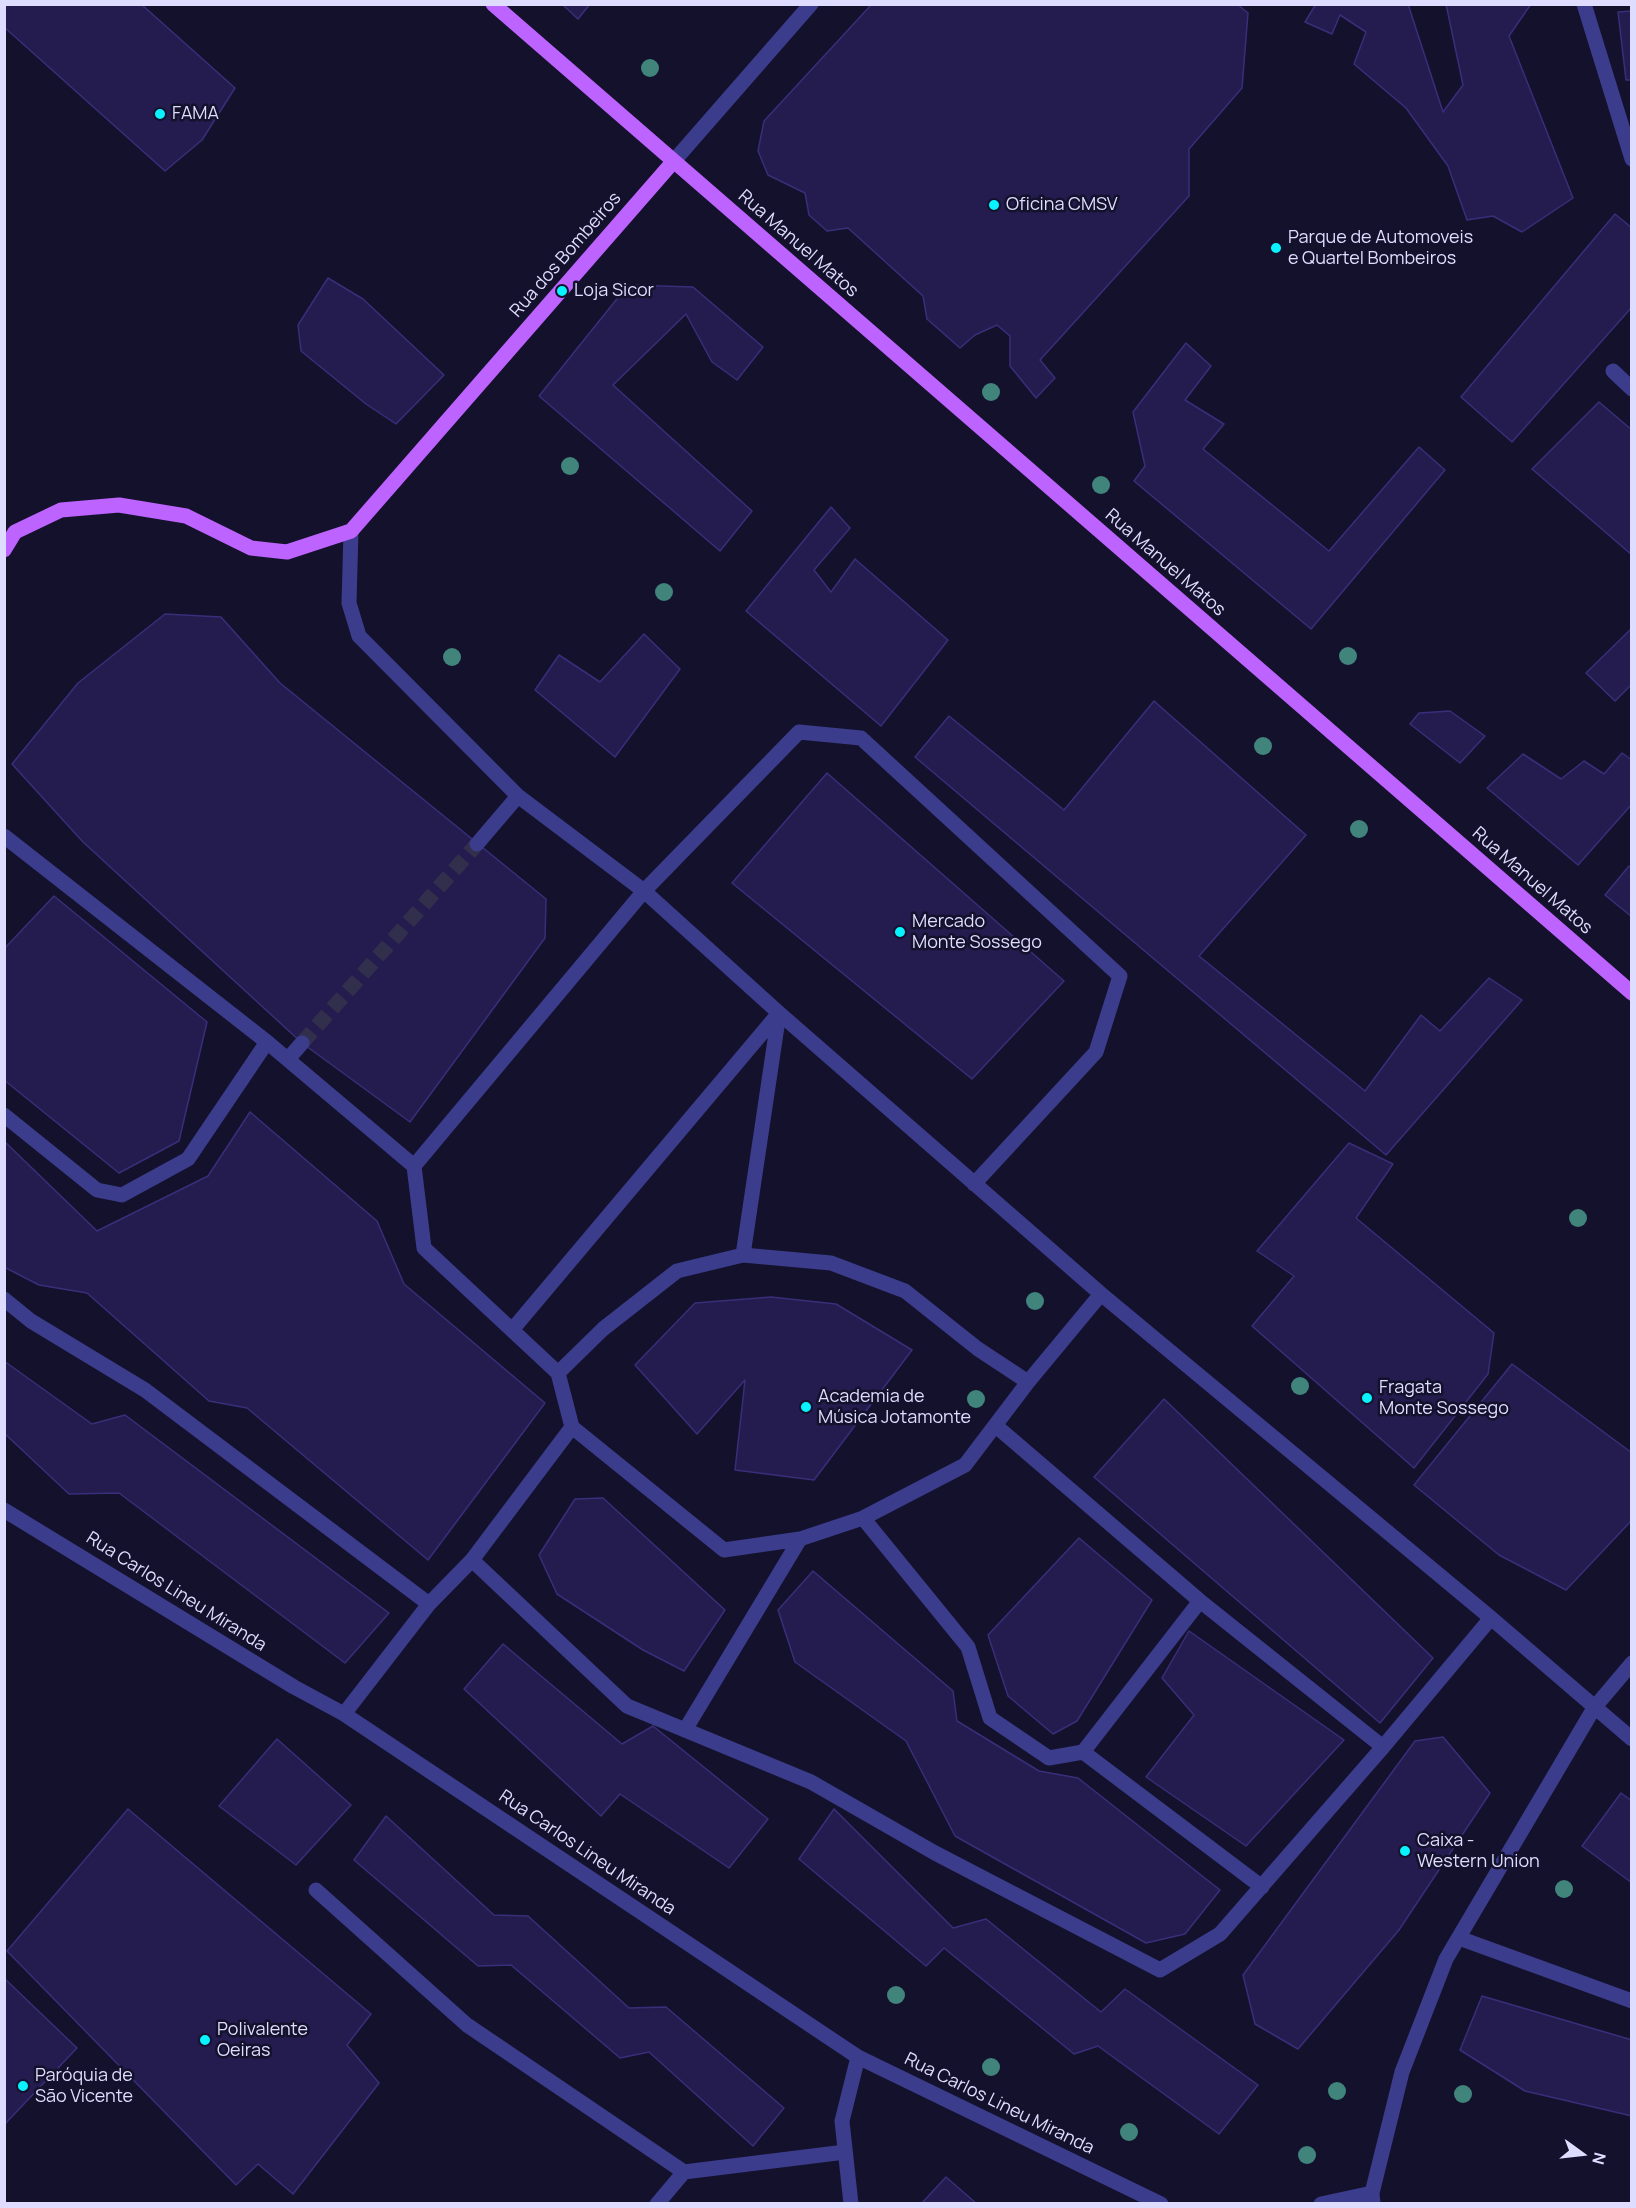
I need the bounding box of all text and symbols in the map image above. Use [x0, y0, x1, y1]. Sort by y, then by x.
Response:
place label: FAMA [172, 103, 219, 125]
marker: FAMA [153, 107, 167, 121]
street label: Rua Manuel Matos [733, 186, 863, 302]
street label: Rua dos Bombeiros [506, 188, 626, 322]
place label: Oficina CMSV [1006, 194, 1118, 216]
marker: Oficina CMSV [987, 198, 1001, 212]
place label: Parque de Automoveis e Quartel Bombeiros [1288, 227, 1473, 270]
marker: Parque de Automoveis e Quartel Bombeiros [1269, 241, 1283, 255]
place label: Loja Sicor [574, 280, 654, 302]
marker: Loja Sicor [555, 284, 569, 298]
street label: Rua Manuel Matos [1100, 505, 1230, 621]
street label: Rua Manuel Matos [1467, 823, 1597, 939]
place label: Mercado Monte Sossego [912, 911, 1042, 954]
marker: Mercado Monte Sossego [893, 925, 907, 939]
place label: Fragata Monte Sossego [1379, 1377, 1509, 1420]
place label: Academia de Música Jotamonte [818, 1386, 971, 1428]
marker: Fragata Monte Sossego [1360, 1391, 1374, 1405]
marker: Academia de Música Jotamonte [799, 1400, 813, 1414]
street label: Rua Carlos Lineu Miranda [82, 1528, 270, 1656]
street label: Rua Carlos Lineu Miranda [495, 1786, 679, 1920]
place label: Caixa - Western Union [1417, 1830, 1540, 1872]
marker: Caixa - Western Union [1398, 1844, 1412, 1858]
place label: Polivalente Oeiras [217, 2019, 308, 2062]
marker: Polivalente Oeiras [198, 2033, 212, 2047]
street label: Rua Carlos Lineu Miranda [901, 2049, 1097, 2159]
place label: Paróquia de São Vicente [35, 2065, 133, 2108]
marker: Paróquia de São Vicente [16, 2079, 30, 2093]
north arrow [1552, 2124, 1612, 2184]
text: N [1587, 2150, 1612, 2167]

